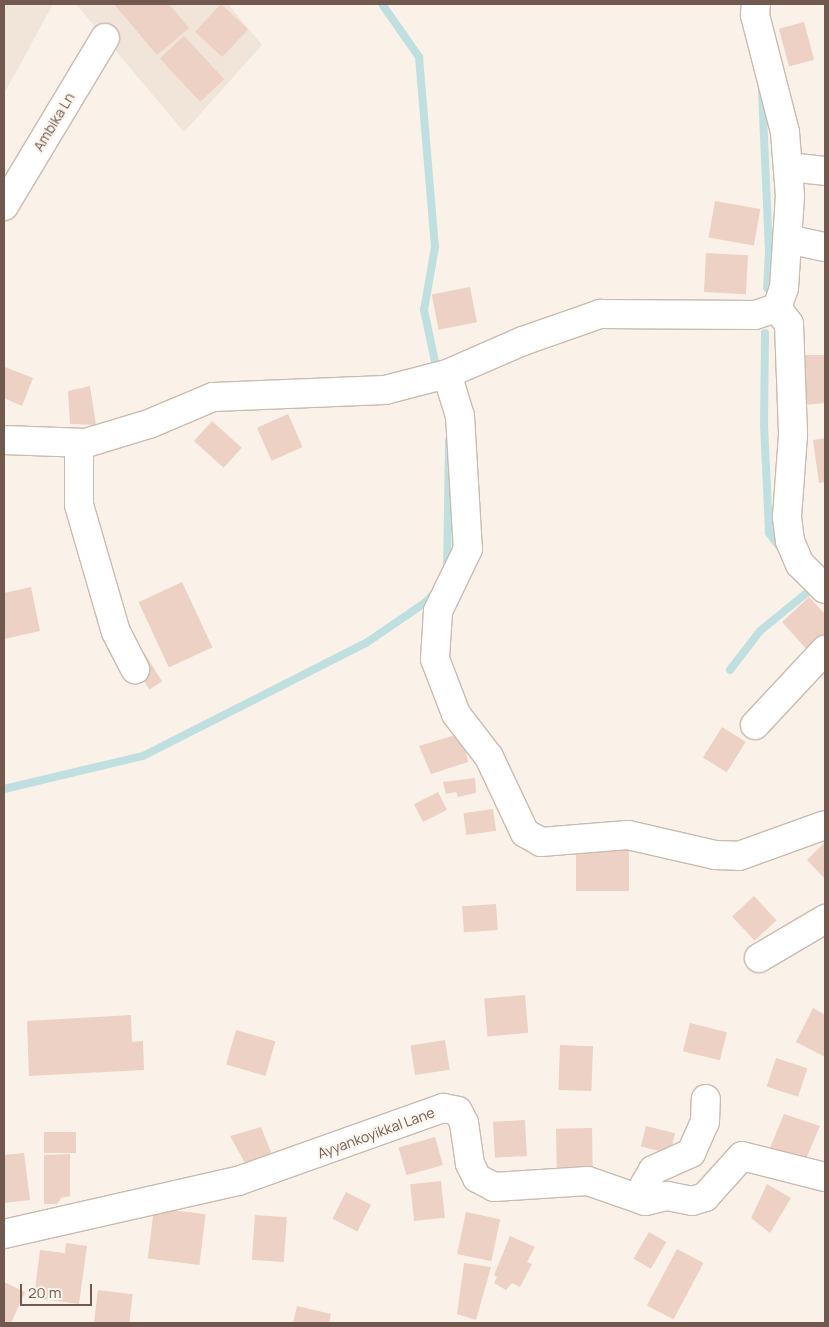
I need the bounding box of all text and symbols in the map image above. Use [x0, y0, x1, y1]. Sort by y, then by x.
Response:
street label: Ambika Ln [30, 90, 78, 154]
street label: Ayyankoyikkal Lane [315, 1104, 437, 1162]
scale bar [22, 1274, 95, 1306]
text: 20 m [28, 1282, 61, 1303]

